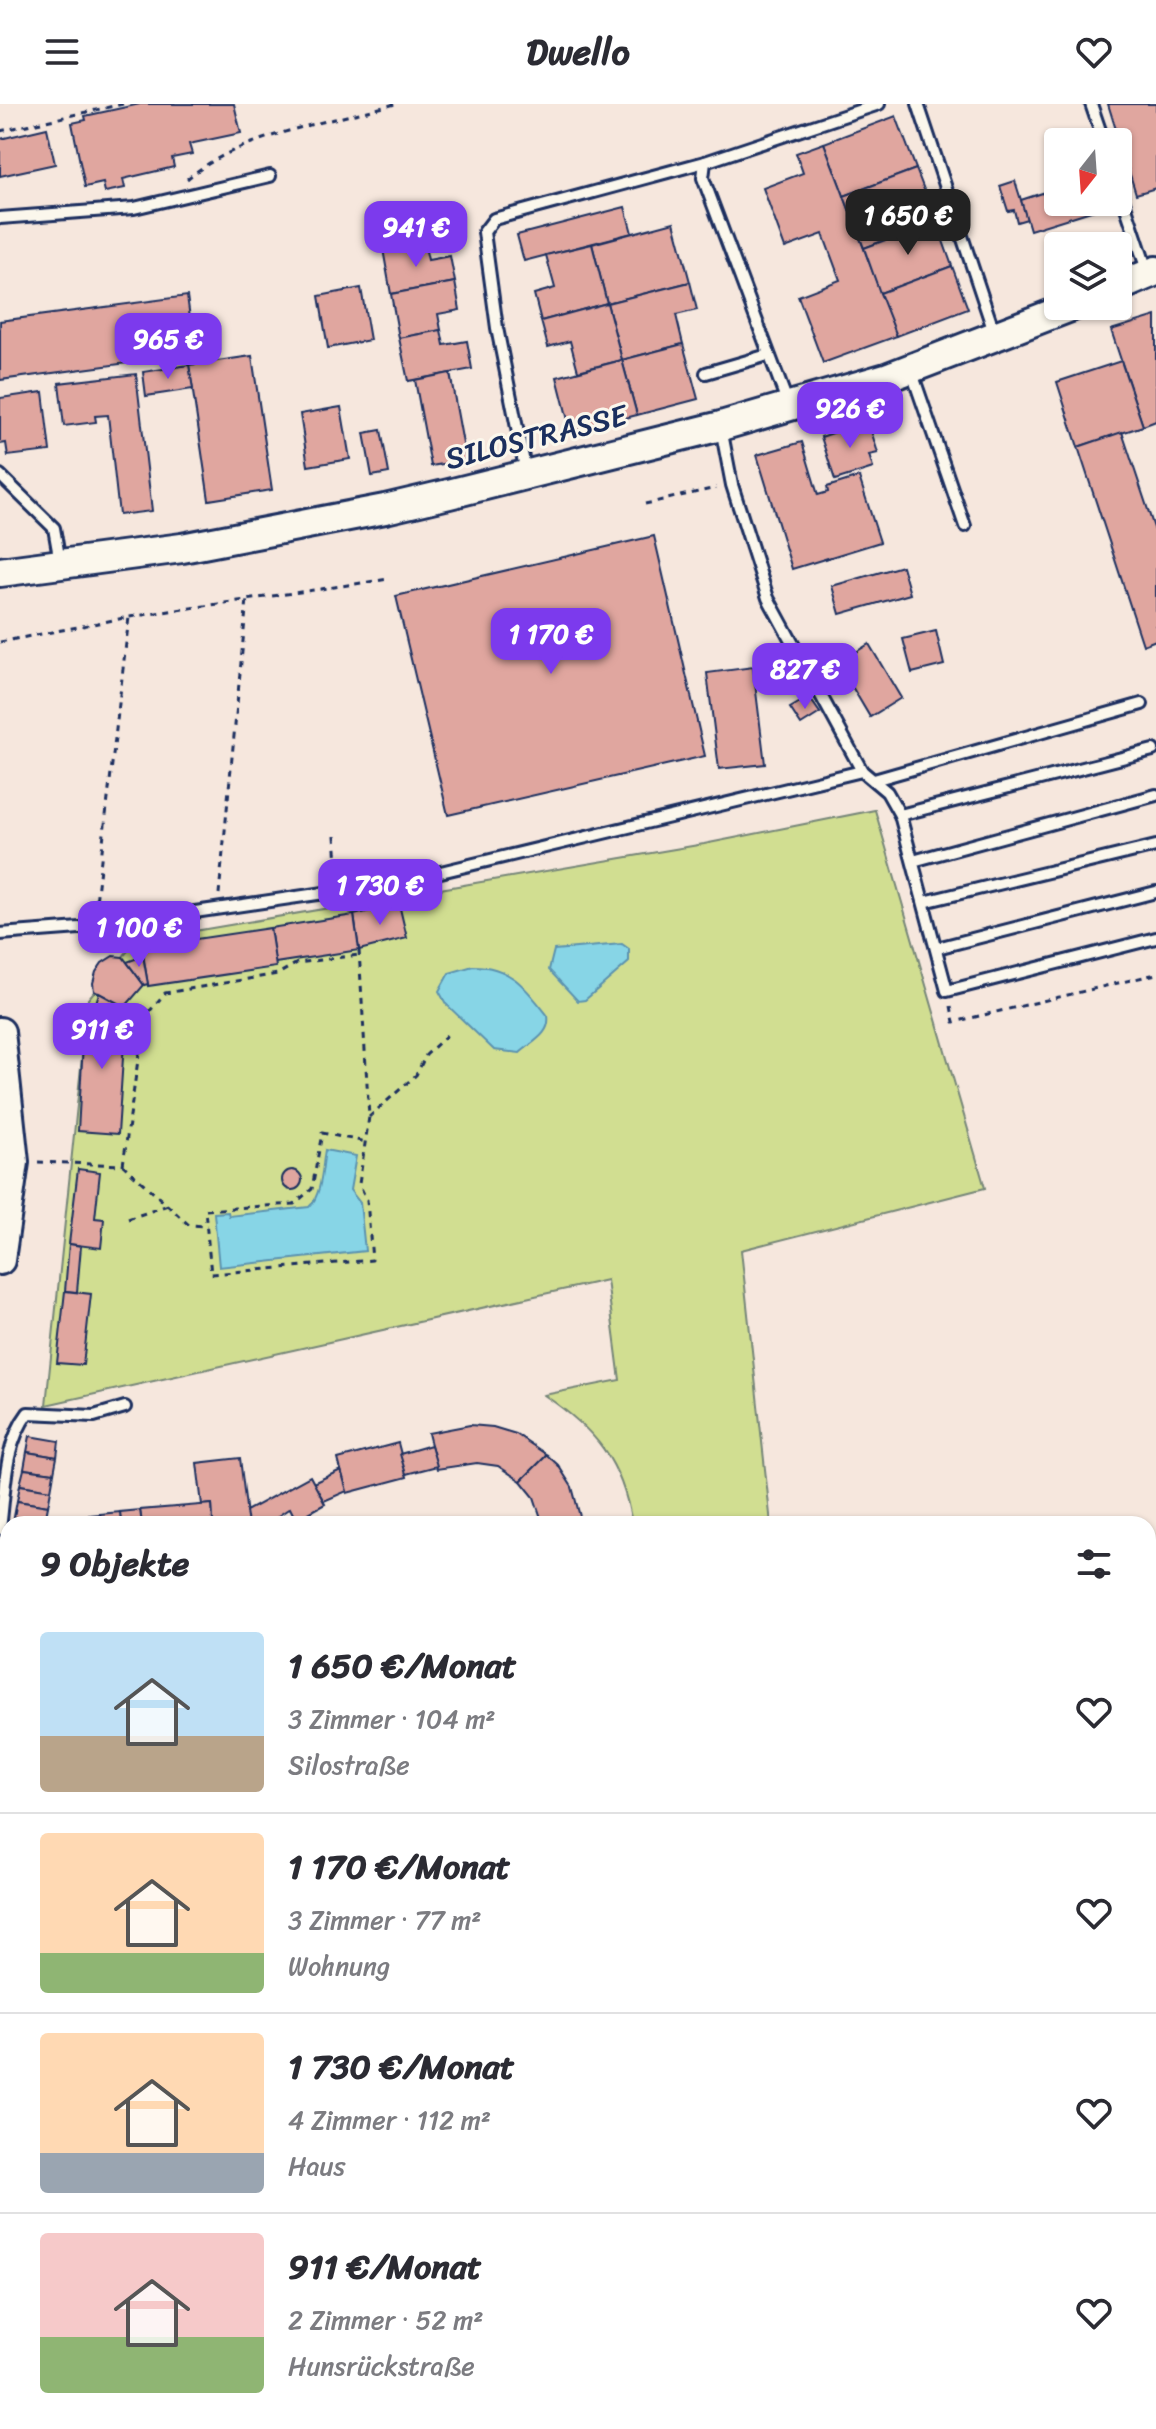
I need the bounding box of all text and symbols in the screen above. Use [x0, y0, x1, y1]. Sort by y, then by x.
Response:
text: Dwello [526, 20, 630, 84]
icon: menu [40, 30, 84, 74]
icon: heart [1072, 30, 1116, 74]
north arrow [1044, 128, 1132, 216]
map controls [1044, 128, 1132, 320]
pin: 1 650 € [834, 189, 982, 257]
text: 1 650 € [863, 192, 953, 238]
pin: 941 € [360, 201, 472, 269]
text: 941 € [382, 204, 450, 250]
button: layers [1044, 232, 1132, 320]
pin: 965 € [112, 313, 224, 381]
text: 965 € [133, 316, 203, 362]
pin: 926 € [794, 382, 906, 450]
text: 926 € [815, 385, 885, 431]
street label: SILOSTRASSE [439, 388, 635, 486]
pin: 1 170 € [477, 608, 625, 676]
text: 1 170 € [509, 611, 593, 657]
pin: 827 € [749, 643, 861, 711]
text: 827 € [770, 646, 840, 692]
pin: 1 730 € [306, 859, 454, 927]
text: 1 730 € [336, 862, 424, 908]
pin: 1 100 € [65, 901, 213, 969]
text: 1 100 € [96, 904, 182, 950]
pin: 911 € [46, 1003, 158, 1071]
text: 911 € [71, 1006, 133, 1052]
text: 9 Objekte [40, 1534, 189, 1594]
icon: filters [1072, 1542, 1116, 1586]
text: 1 650 €/Monat [288, 1636, 517, 1696]
icon: home [104, 1664, 200, 1760]
icon: heart [1072, 1690, 1116, 1734]
text: 3 Zimmer · 104 m² [288, 1696, 496, 1742]
text: Silostraße [288, 1742, 410, 1788]
text: 1 170 €/Monat [288, 1837, 510, 1897]
icon: home [104, 1865, 200, 1961]
icon: heart [1072, 1891, 1116, 1935]
text: 3 Zimmer · 77 m² [288, 1897, 481, 1943]
text: Wohnung [288, 1943, 390, 1989]
text: 1 730 €/Monat [288, 2037, 515, 2097]
icon: home [104, 2065, 200, 2161]
icon: heart [1072, 2091, 1116, 2135]
text: 4 Zimmer · 112 m² [288, 2097, 491, 2143]
text: Haus [288, 2143, 345, 2189]
text: 911 €/Monat [288, 2237, 482, 2297]
icon: home [104, 2265, 200, 2361]
icon: heart [1072, 2291, 1116, 2335]
text: 2 Zimmer · 52 m² [288, 2297, 483, 2343]
text: Hunsrückstraße [288, 2343, 475, 2389]

